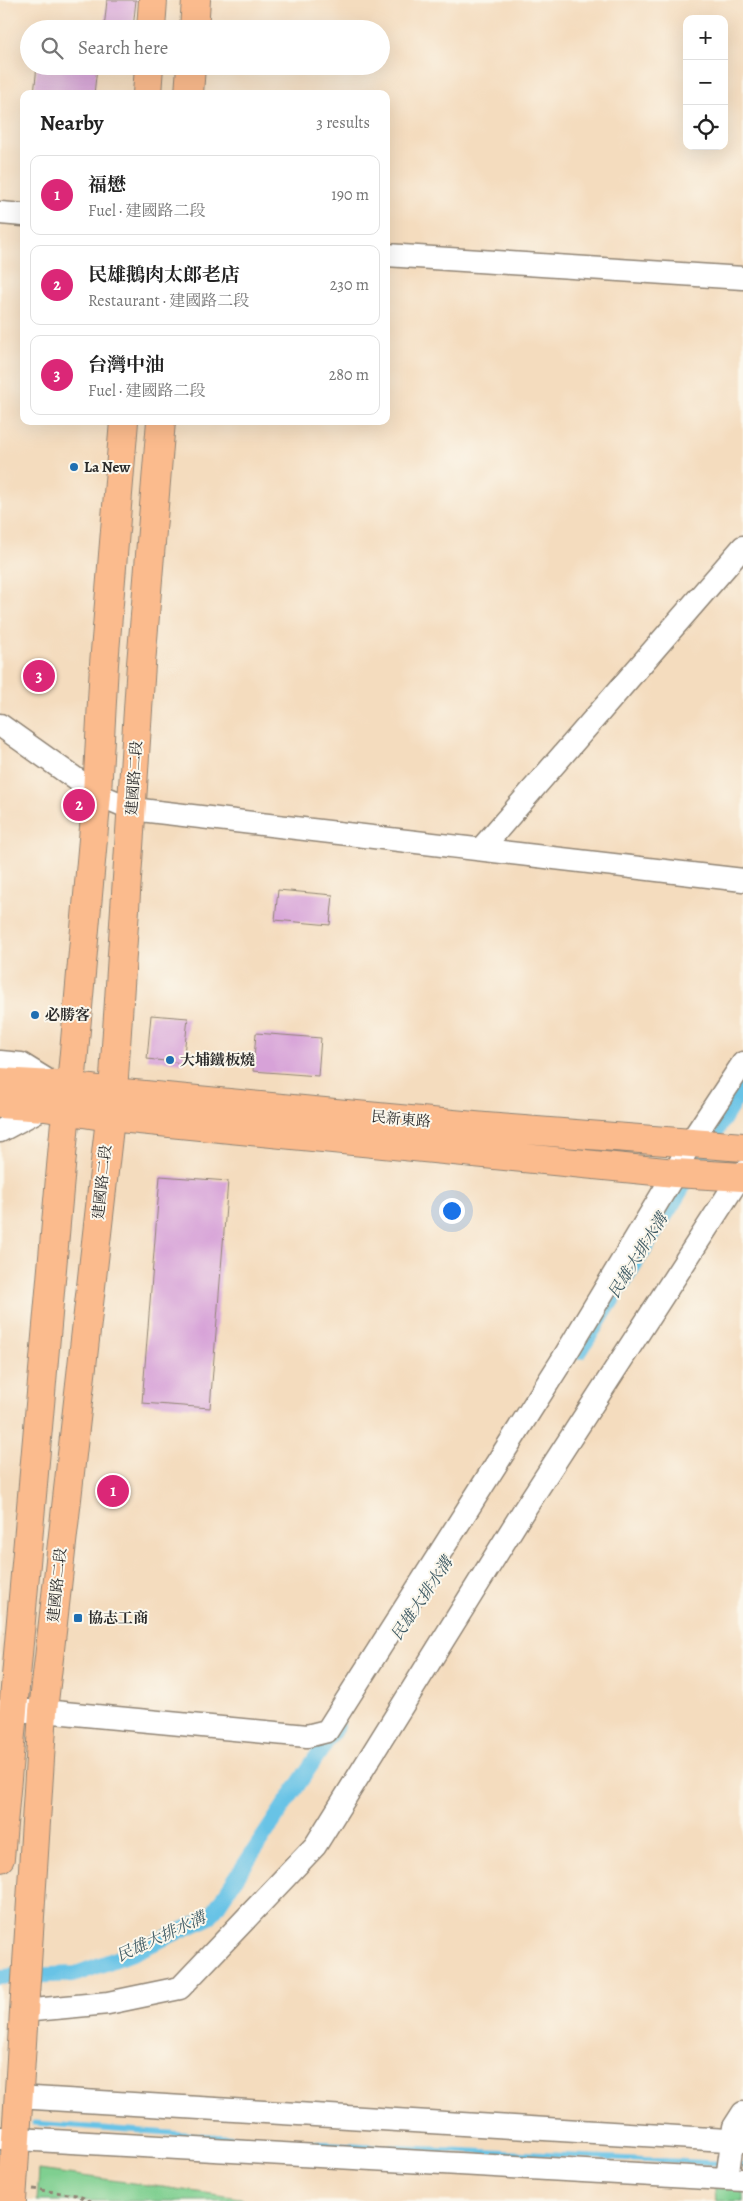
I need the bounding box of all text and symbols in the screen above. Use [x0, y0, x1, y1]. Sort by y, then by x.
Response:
map controls [683, 15, 728, 150]
button: + [683, 15, 728, 60]
search box [20, 20, 390, 75]
icon: search [38, 34, 66, 62]
text: Search here [78, 35, 168, 61]
button: − [683, 60, 728, 105]
button: locate [683, 105, 728, 150]
text: Nearby [40, 109, 103, 137]
text: 3 results [316, 112, 370, 134]
text: 福懋 [88, 172, 126, 198]
text: 1 [54, 184, 60, 206]
text: 190 m [331, 184, 369, 206]
text: Fuel · 建國路二段 [88, 200, 205, 222]
text: 民雄鵝肉太郎老店 [88, 262, 240, 288]
text: 2 [53, 274, 61, 296]
text: 230 m [330, 274, 369, 296]
text: Restaurant · 建國路二段 [88, 290, 249, 312]
text: 台灣中油 [88, 352, 164, 378]
text: 3 [54, 364, 60, 386]
text: 280 m [329, 364, 369, 386]
text: Fuel · 建國路二段 [88, 380, 205, 402]
place label: La New [84, 457, 131, 477]
marker: La New [68, 461, 80, 473]
pin: 3 [23, 657, 55, 695]
street label: 建國路二段 [121, 740, 147, 816]
pin: 2 [63, 786, 95, 824]
place label: 必勝客 [45, 1005, 90, 1025]
marker: 必勝客 [29, 1009, 41, 1021]
place label: 大埔鐵板燒 [180, 1050, 255, 1070]
marker: 大埔鐵板燒 [164, 1054, 176, 1066]
street label: 民新東路 [370, 1106, 432, 1132]
street label: 建國路二段 [88, 1144, 116, 1220]
your location [439, 1198, 465, 1224]
water label: 民雄大排水溝 [603, 1207, 674, 1303]
pin: 1 [97, 1472, 129, 1510]
street label: 建國路二段 [43, 1547, 71, 1623]
water label: 民雄大排水溝 [386, 1551, 460, 1645]
place label: 協志工商 [88, 1608, 148, 1628]
marker: 協志工商 [72, 1612, 84, 1624]
water label: 民雄大排水溝 [113, 1905, 212, 1967]

